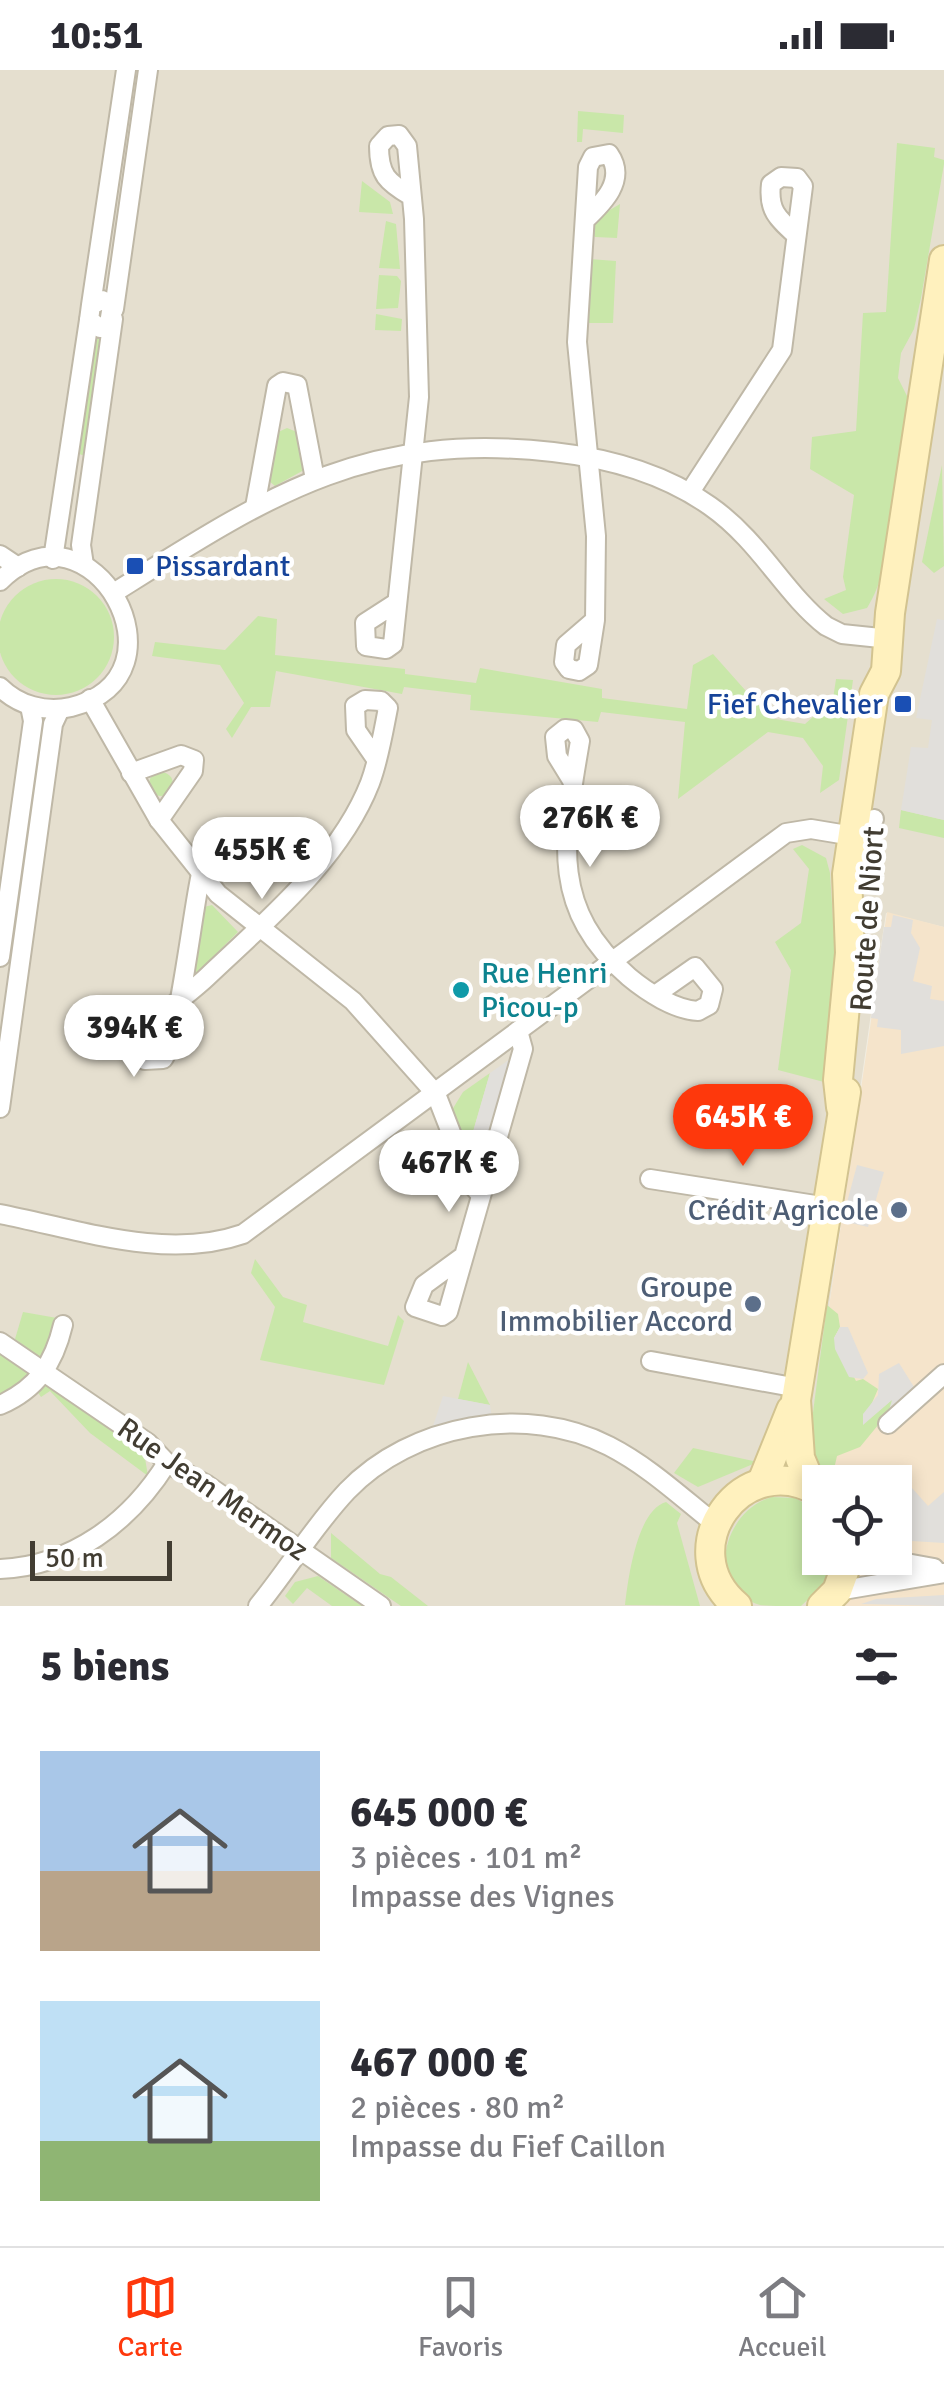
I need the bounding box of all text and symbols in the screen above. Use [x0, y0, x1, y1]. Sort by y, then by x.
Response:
text: 10:51 [50, 12, 143, 59]
place label: Pissardant [155, 548, 290, 585]
marker: Pissardant [124, 555, 146, 577]
place label: Fief Chevalier [707, 686, 883, 723]
marker: Fief Chevalier [892, 693, 914, 715]
pin: 276K € [509, 785, 671, 870]
text: 276K € [542, 798, 638, 837]
pin: 455K € [181, 817, 343, 902]
street label: Route de Niort [843, 825, 892, 1013]
text: 455K € [214, 830, 310, 869]
place label: Rue Henri Picou-p [481, 955, 608, 1026]
marker: Rue Henri Picou-p [450, 979, 472, 1001]
pin: 394K € [53, 995, 215, 1080]
text: 394K € [86, 1008, 182, 1047]
pin: 645K € [662, 1084, 824, 1169]
text: 645K € [695, 1097, 791, 1136]
pin: 467K € [368, 1130, 530, 1215]
text: 467K € [401, 1143, 497, 1182]
place label: Crédit Agricole [688, 1192, 879, 1229]
marker: Crédit Agricole [888, 1199, 910, 1221]
place label: Groupe Immobilier Accord [499, 1269, 733, 1340]
marker: Groupe Immobilier Accord [742, 1293, 764, 1315]
street label: Rue Jean Mermoz [110, 1410, 315, 1569]
map controls [802, 1465, 912, 1575]
button: locate [802, 1465, 912, 1575]
scale bar [30, 1536, 172, 1580]
text: 50 m [45, 1541, 104, 1575]
icon: filters [849, 1639, 904, 1694]
text: 5 biens [40, 1641, 169, 1692]
text: 645 000 € [350, 1787, 527, 1838]
icon: home [120, 1791, 240, 1911]
text: 3 pièces · 101 m² [350, 1838, 583, 1877]
text: Impasse des Vignes [350, 1877, 615, 1916]
text: 467 000 € [350, 2037, 527, 2088]
icon: home [120, 2041, 240, 2161]
text: 2 pièces · 80 m² [350, 2088, 565, 2127]
text: Impasse du Fief Caillon [350, 2127, 666, 2166]
tab: Carte [118, 2270, 183, 2364]
tab: Favoris [418, 2270, 503, 2364]
tab: Accueil [738, 2270, 826, 2364]

